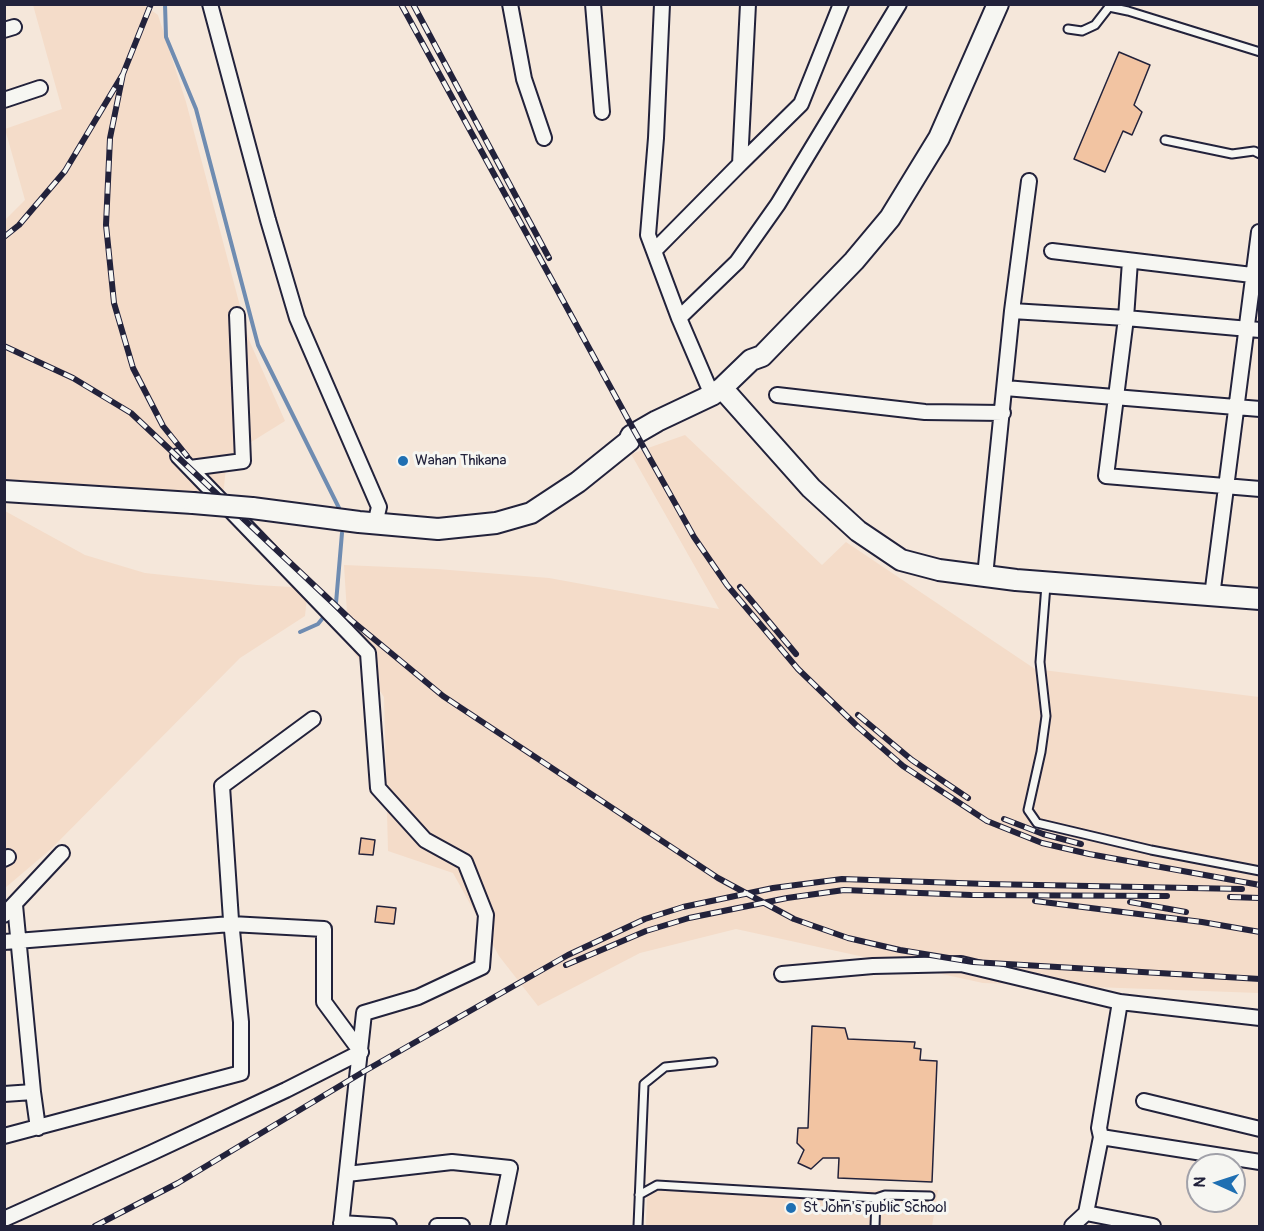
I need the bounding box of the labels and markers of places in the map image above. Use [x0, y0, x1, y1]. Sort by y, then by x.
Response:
place label: Wahan Thikana [415, 452, 507, 470]
marker: Wahan Thikana [396, 454, 410, 468]
place label: St John's public School [803, 1199, 947, 1217]
marker: St John's public School [784, 1201, 798, 1215]

